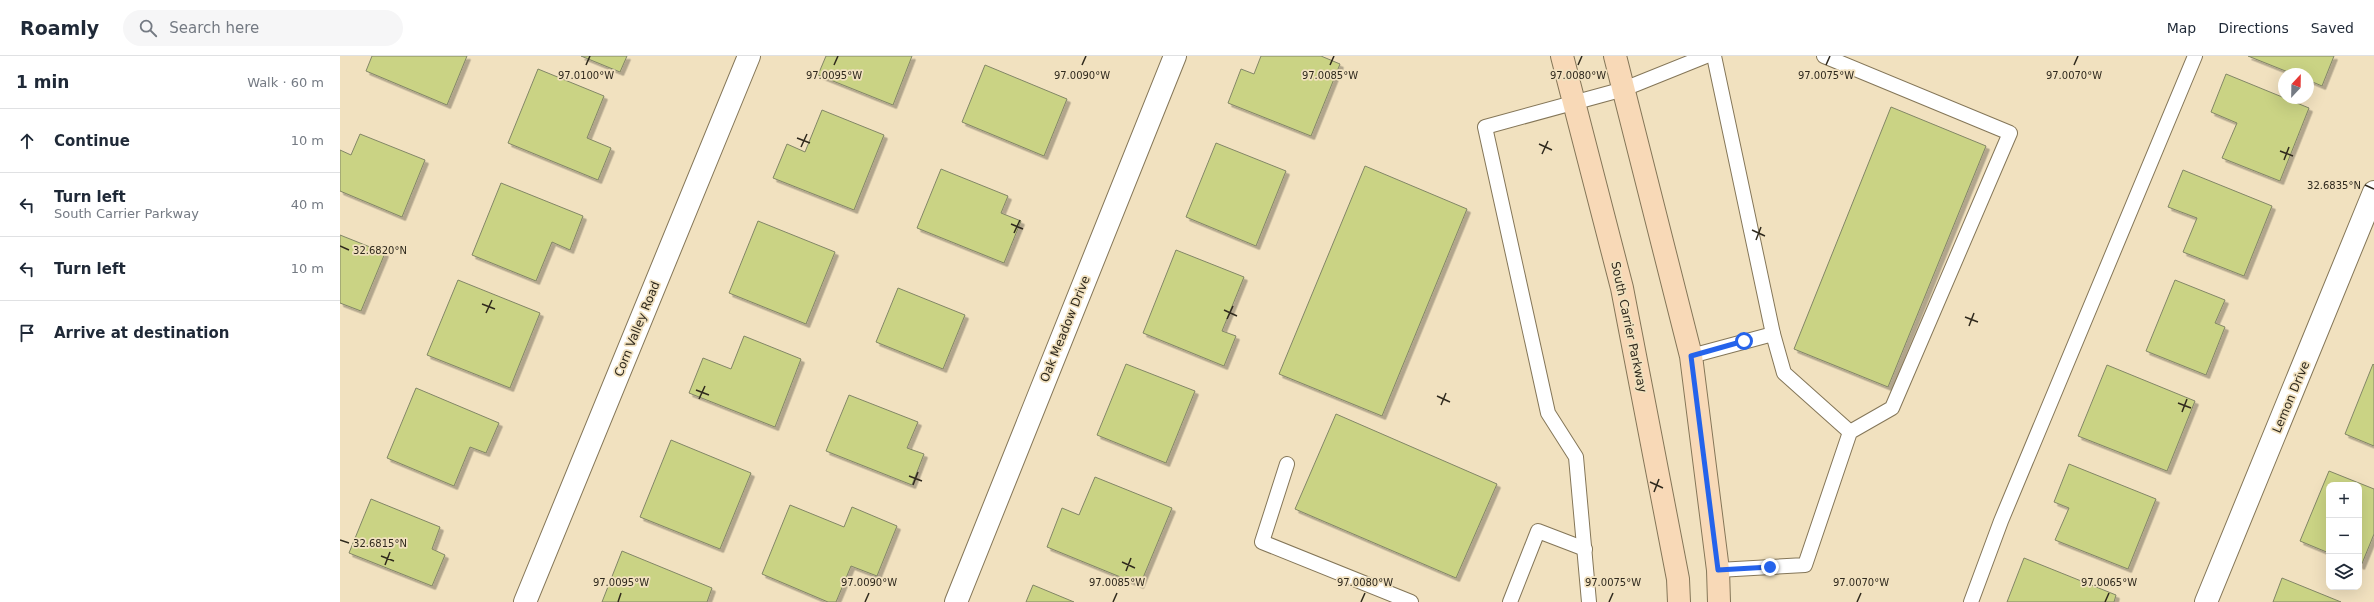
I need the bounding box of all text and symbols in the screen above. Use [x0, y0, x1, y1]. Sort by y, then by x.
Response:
search box [123, 10, 403, 46]
text: Roamly [20, 17, 99, 39]
icon: search [137, 17, 159, 39]
text: Search here [169, 19, 259, 37]
text: Map [2167, 20, 2196, 36]
text: Directions [2218, 20, 2289, 36]
text: Saved [2311, 20, 2354, 36]
north arrow [2278, 68, 2314, 104]
text: 97.0100°W [558, 70, 614, 81]
text: 97.0095°W [806, 70, 862, 81]
text: 97.0090°W [1054, 70, 1110, 81]
text: 97.0085°W [1302, 70, 1358, 81]
text: 97.0080°W [1550, 70, 1606, 81]
text: 97.0075°W [1798, 70, 1854, 81]
text: 97.0070°W [2046, 70, 2102, 81]
text: 1 min [16, 72, 69, 92]
text: Walk · 60 m [247, 75, 324, 90]
icon: ahead [16, 130, 38, 152]
text: Continue [54, 132, 130, 150]
text: 10 m [291, 133, 324, 148]
text: 32.6835°N [2307, 180, 2361, 191]
text: Turn left [54, 188, 126, 206]
icon: left [16, 194, 38, 216]
text: 40 m [291, 197, 324, 212]
text: South Carrier Parkway [54, 206, 199, 221]
text: 32.6820°N [353, 245, 407, 256]
icon: left [16, 258, 38, 280]
text: Turn left [54, 260, 126, 278]
street label: South Carrier Parkway [1608, 260, 1650, 394]
text: 10 m [291, 261, 324, 276]
street label: Oak Meadow Drive [1037, 274, 1093, 384]
street label: Corn Valley Road [611, 279, 663, 379]
icon: arrive [16, 322, 38, 344]
text: Arrive at destination [54, 324, 229, 342]
route start [1735, 332, 1753, 350]
street label: Lemon Drive [2270, 359, 2312, 435]
map controls [2326, 482, 2362, 590]
button: + [2326, 482, 2362, 518]
button: − [2326, 518, 2362, 554]
text: 32.6815°N [353, 538, 407, 549]
button: layers [2326, 554, 2362, 590]
route end [1761, 558, 1779, 576]
text: 97.0095°W [593, 577, 649, 588]
text: 97.0090°W [841, 577, 897, 588]
text: 97.0085°W [1089, 577, 1145, 588]
text: 97.0080°W [1337, 577, 1393, 588]
text: 97.0075°W [1585, 577, 1641, 588]
text: 97.0070°W [1833, 577, 1889, 588]
text: 97.0065°W [2081, 577, 2137, 588]

